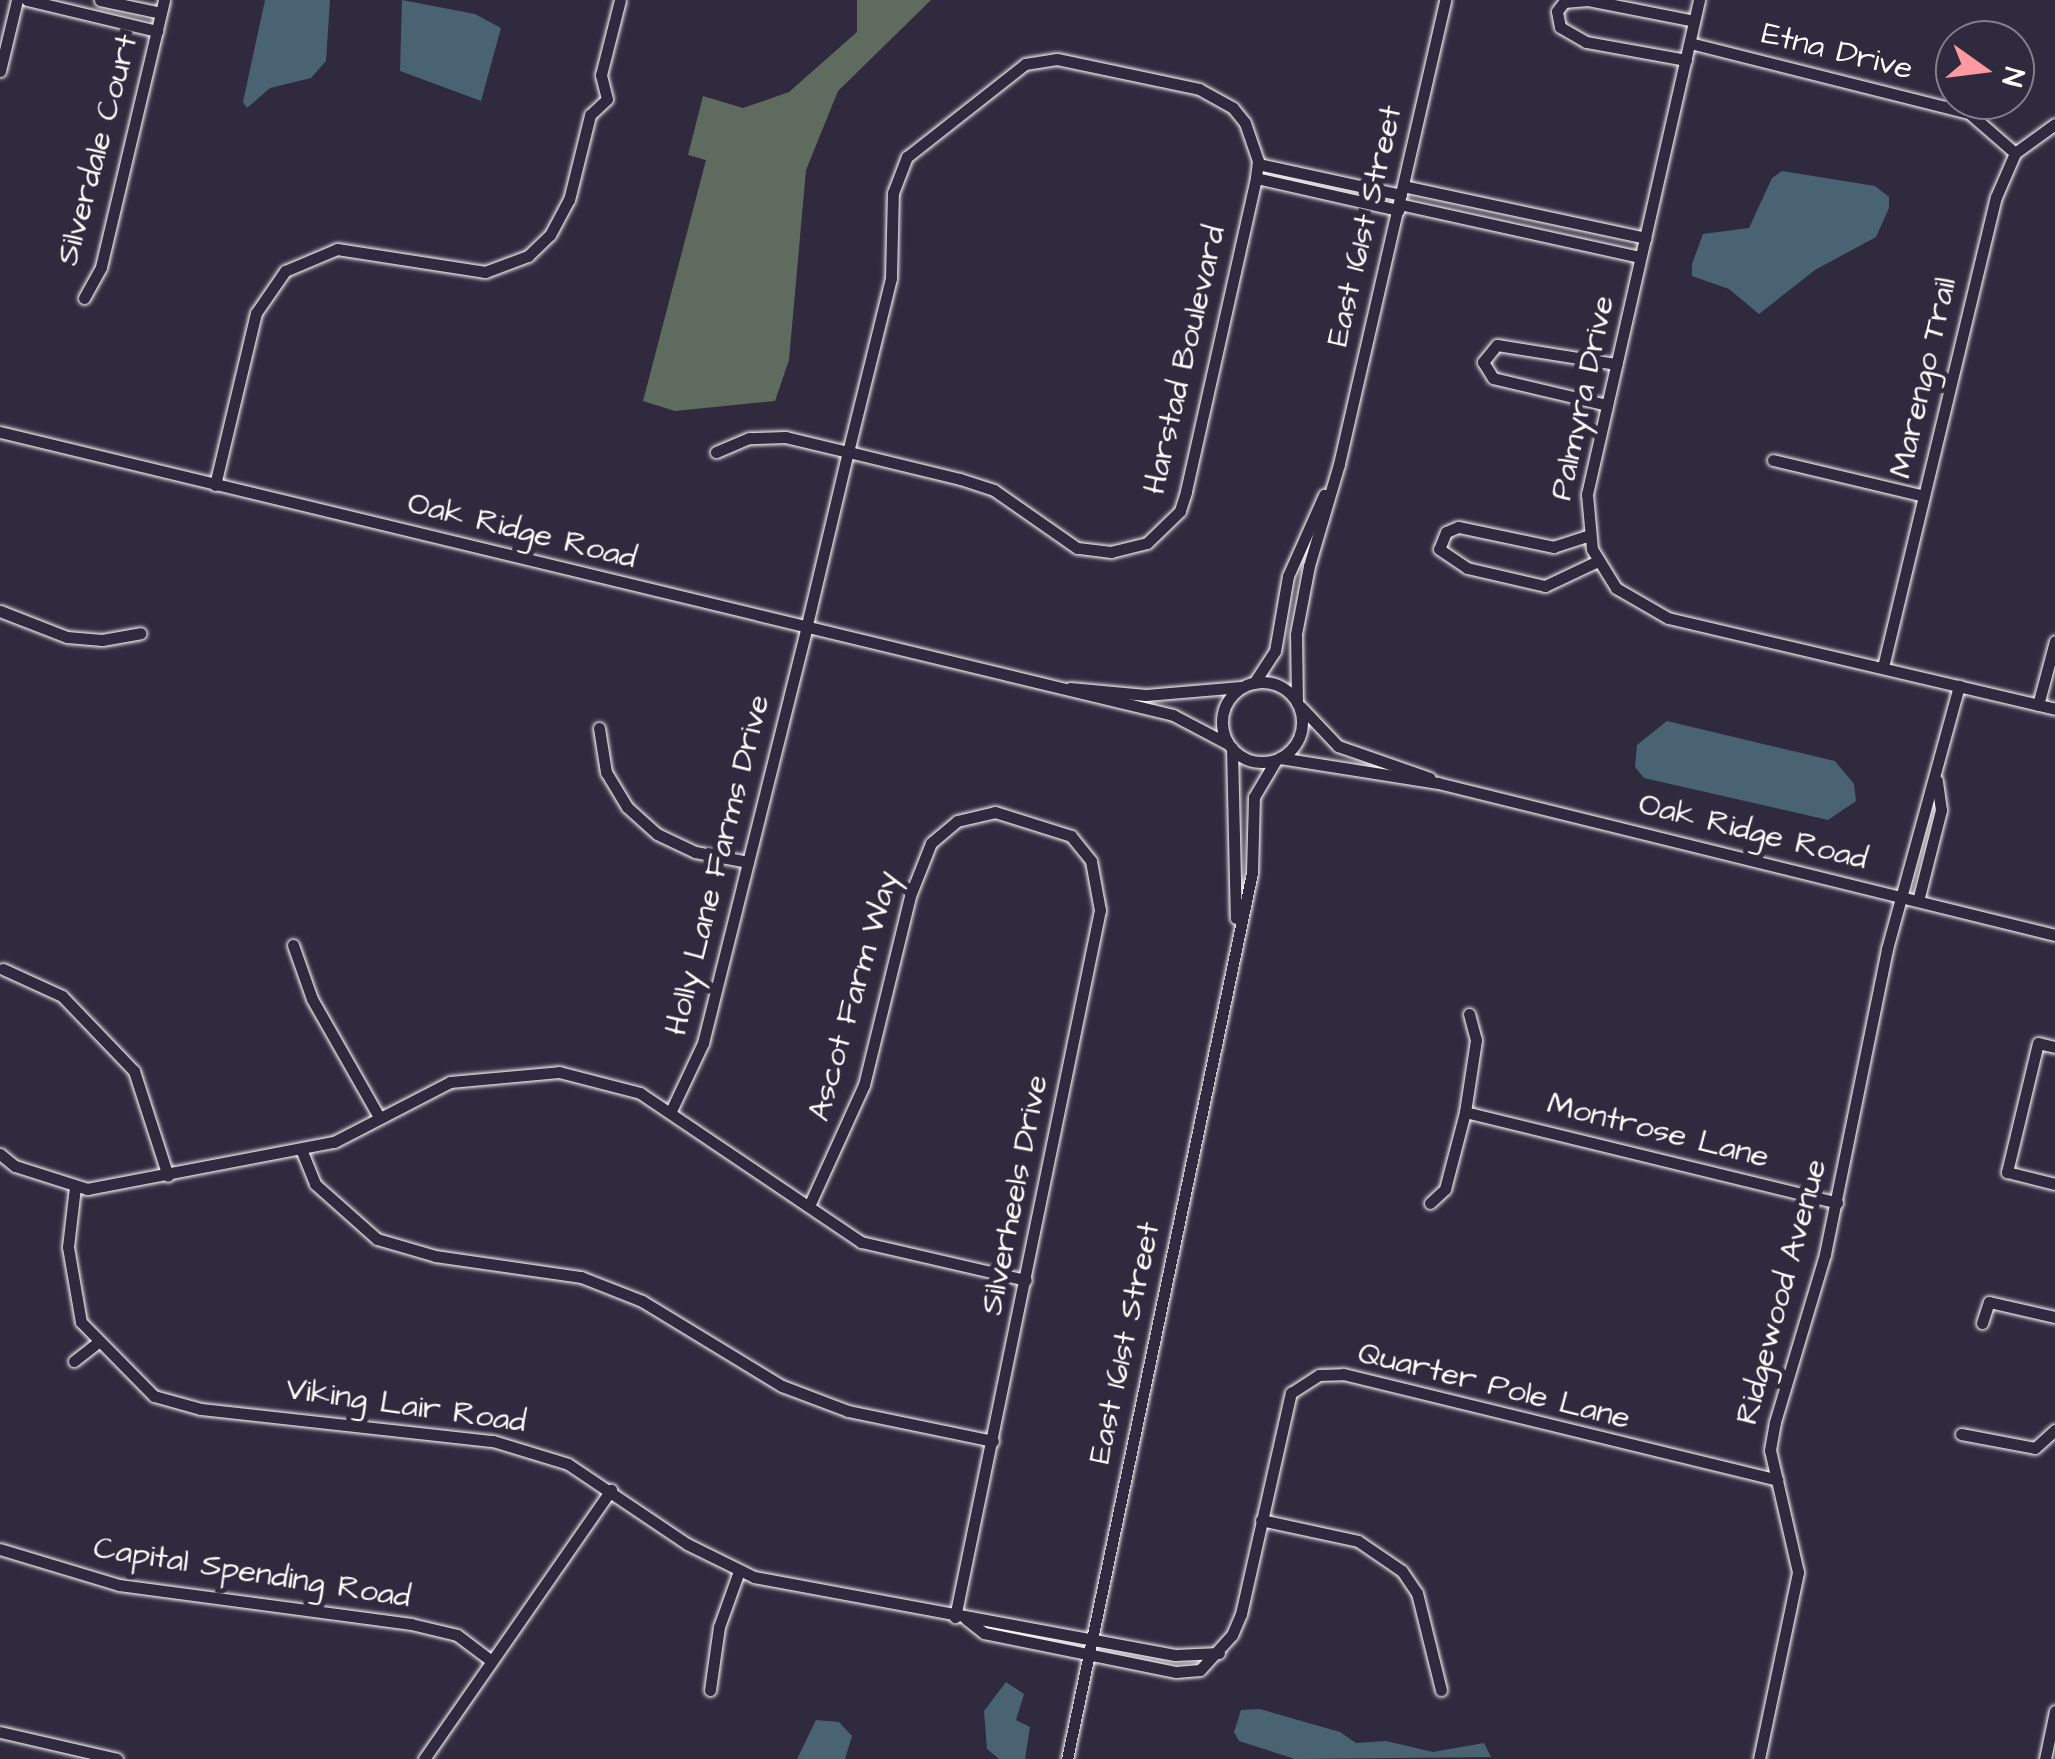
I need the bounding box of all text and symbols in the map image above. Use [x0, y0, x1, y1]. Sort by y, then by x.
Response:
street label: Etna Drive [1758, 15, 1916, 89]
north arrow [1935, 20, 2035, 120]
street label: Silverdale Court [49, 30, 147, 270]
text: N [1992, 64, 2034, 90]
street label: East 161st Street [1319, 102, 1411, 350]
street label: Harstad Boulevard [1135, 222, 1235, 498]
street label: Marengo Trail [1882, 274, 1966, 482]
street label: Palmyra Drive [1543, 292, 1623, 504]
street label: Oak Ridge Road [404, 484, 640, 578]
street label: Holly Lane Farms Drive [657, 691, 779, 1039]
street label: Oak Ridge Road [1635, 785, 1871, 879]
street label: Ascot Farm Way [800, 867, 908, 1125]
street label: Silverheels Drive [973, 1072, 1057, 1318]
street label: Montrose Lane [1543, 1085, 1773, 1177]
street label: Ridgewood Avenue [1728, 1155, 1836, 1429]
street label: East 161st Street [1081, 1219, 1169, 1467]
street label: Quarter Pole Lane [1354, 1334, 1634, 1438]
street label: Viking Lair Road [284, 1370, 528, 1442]
street label: Capital Spending Road [91, 1529, 413, 1617]

